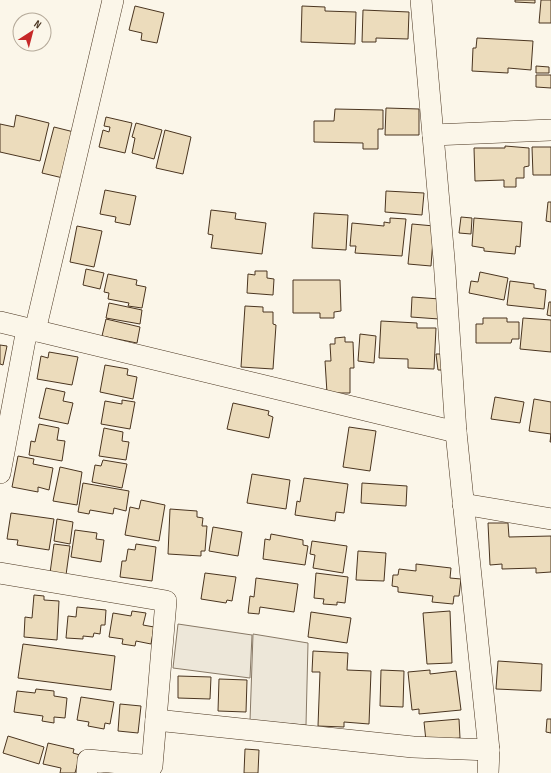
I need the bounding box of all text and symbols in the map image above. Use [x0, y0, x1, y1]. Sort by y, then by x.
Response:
north arrow [12, 12, 52, 52]
text: N [31, 17, 44, 31]

